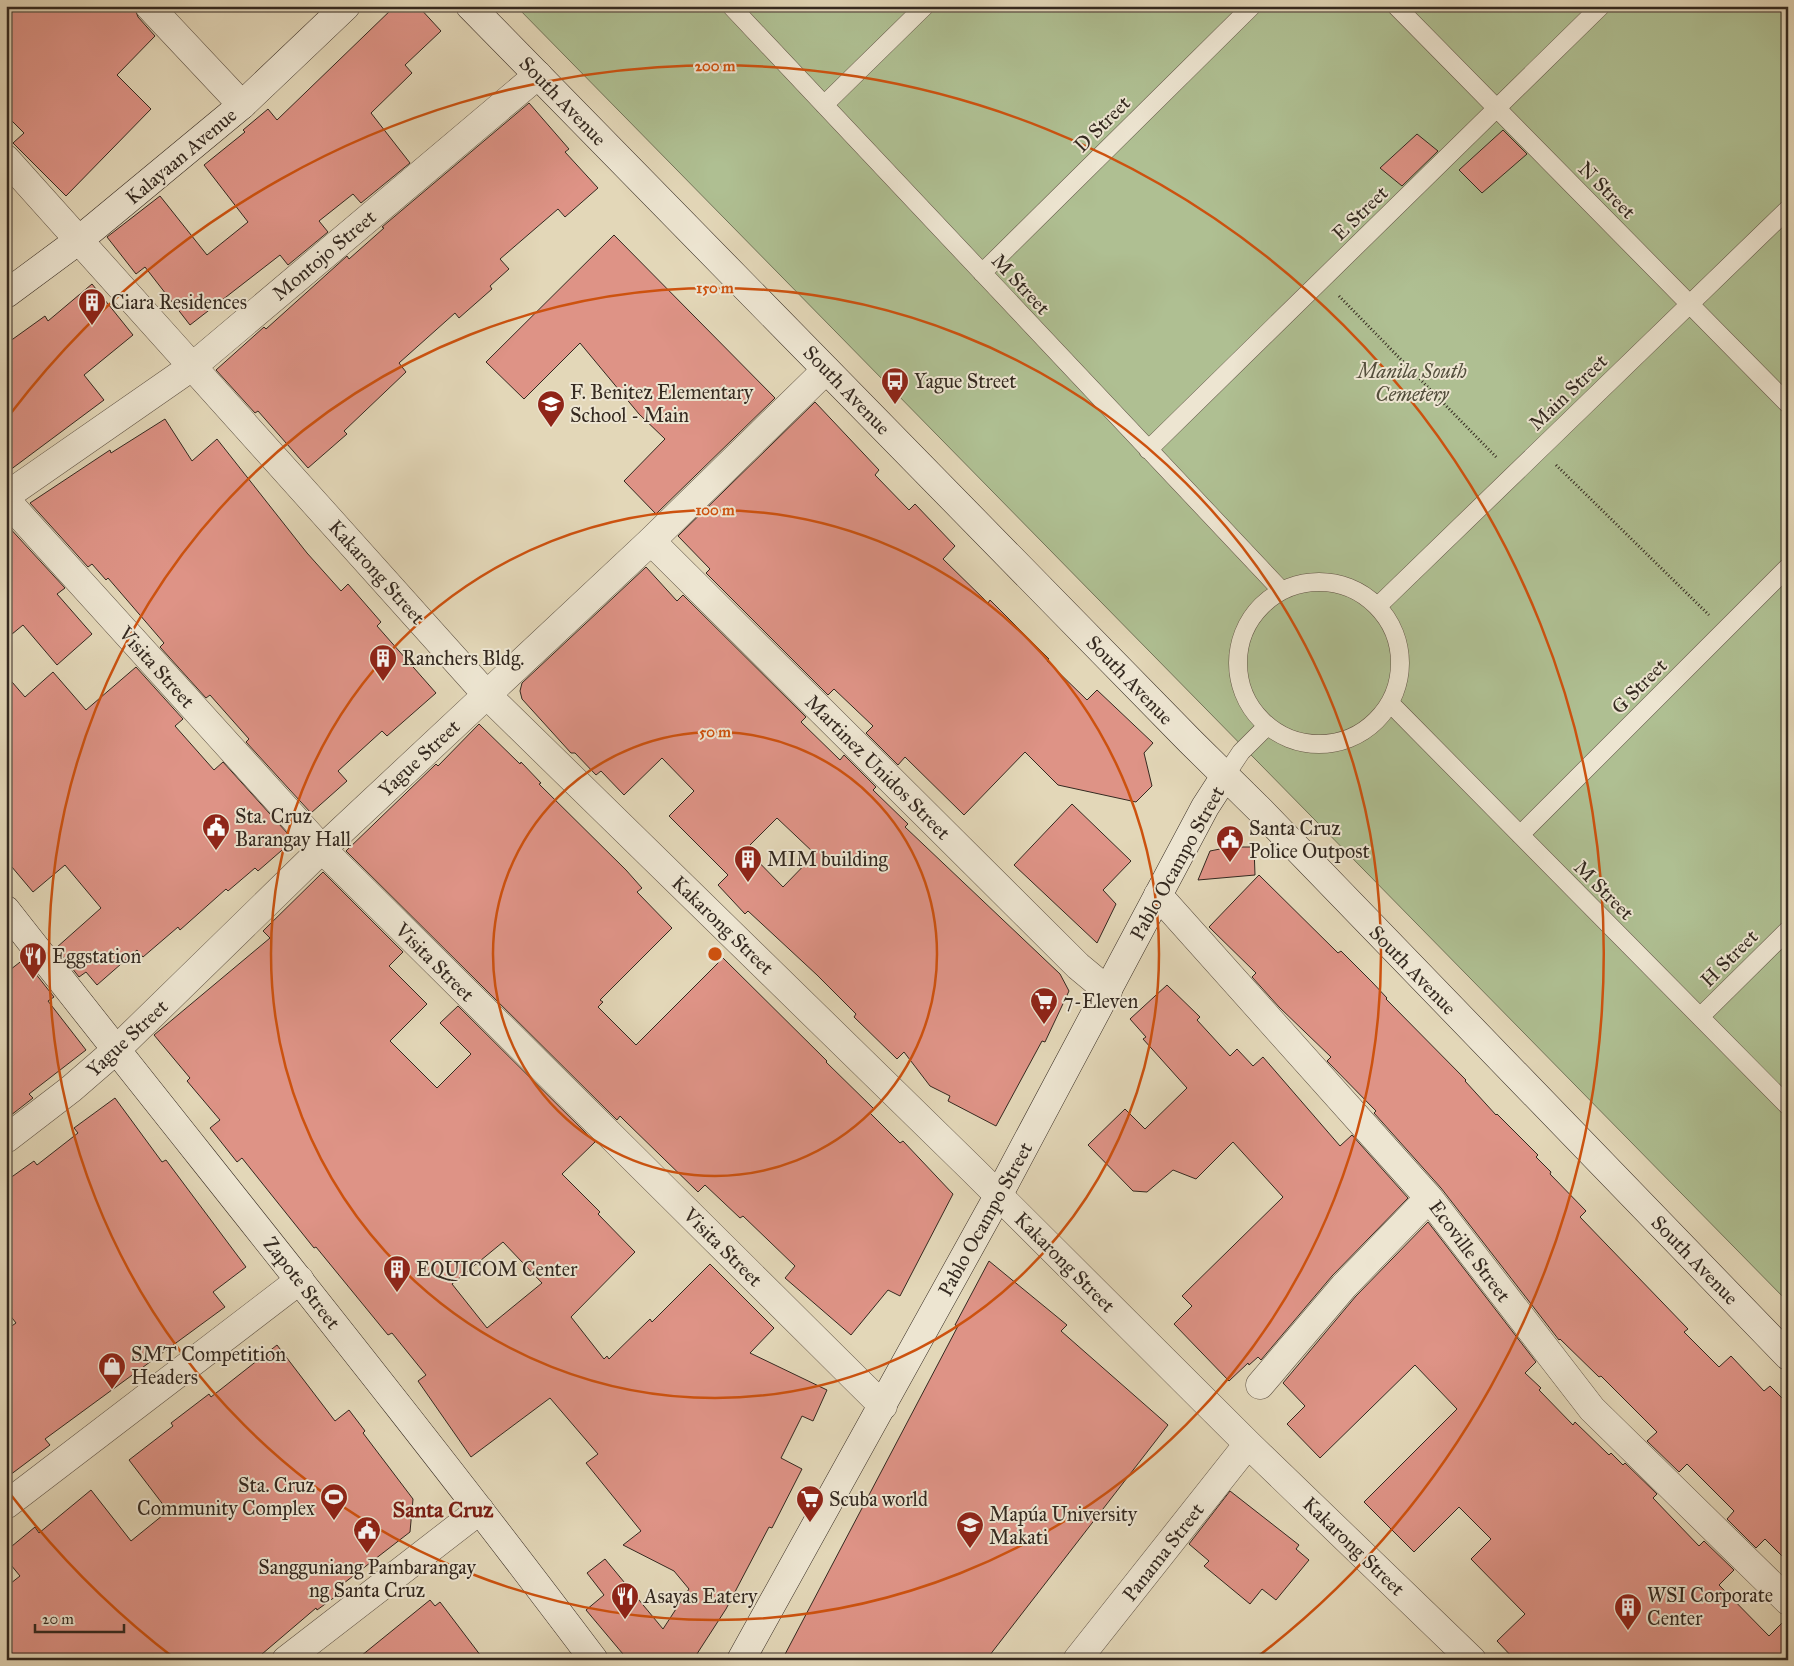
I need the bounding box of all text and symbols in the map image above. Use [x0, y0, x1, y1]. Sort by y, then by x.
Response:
street label: South Avenue [514, 51, 612, 151]
text: 200 m [695, 57, 736, 75]
street label: D Street [1069, 91, 1135, 157]
street label: Kalayaan Avenue [121, 103, 241, 209]
street label: N Street [1573, 156, 1641, 224]
street label: E Street [1327, 181, 1393, 245]
street label: Montojo Street [267, 205, 381, 305]
street label: M Street [987, 249, 1055, 319]
text: 150 m [696, 279, 734, 297]
building icon: Ciara Residences [77, 287, 107, 326]
place label: Ciara Residences [111, 290, 247, 314]
street label: South Avenue [798, 340, 896, 440]
street label: Main Street [1524, 349, 1612, 435]
park label: Manila South Cemetery [1355, 359, 1467, 406]
bus stop icon: Yague Street [880, 366, 910, 405]
place label: Yague Street [914, 369, 1016, 394]
place label: F. Benitez Elementary School - Main [570, 380, 754, 427]
school or university icon: F. Benitez Elementary School - Main [536, 389, 566, 428]
text: 100 m [695, 501, 735, 519]
street label: Kakarong Street [323, 515, 430, 630]
street label: Visita Street [113, 620, 200, 713]
street label: South Avenue [1081, 630, 1179, 730]
building icon: Ranchers Bldg. [368, 643, 398, 682]
place label: Ranchers Bldg. [402, 646, 524, 671]
street label: G Street [1606, 653, 1672, 719]
street label: Martinez Unidos Street [801, 690, 955, 844]
street label: Yague Street [373, 714, 465, 802]
text: 50 m [699, 723, 731, 741]
street label: Pablo Ocampo Street [1125, 782, 1229, 944]
place label: Sta. Cruz Barangay Hall [235, 804, 352, 852]
public building icon: Sta. Cruz Barangay Hall [201, 812, 231, 851]
place label: Santa Cruz Police Outpost [1249, 816, 1370, 863]
public building icon: Santa Cruz Police Outpost [1215, 824, 1245, 863]
building icon: MIM building [733, 844, 763, 883]
place label: MIM building [767, 847, 889, 872]
street label: M Street [1569, 855, 1639, 925]
street label: Kakarong Street [666, 870, 779, 980]
street label: Visita Street [390, 917, 479, 1006]
street label: South Avenue [1364, 920, 1462, 1020]
street label: H Street [1695, 924, 1763, 992]
restaurant icon: Eggstation [18, 941, 48, 980]
place label: Eggstation [52, 944, 142, 969]
centre of rings [706, 945, 724, 963]
supermarket icon: 7-Eleven [1029, 986, 1059, 1025]
place label: 7-Eleven [1063, 989, 1138, 1013]
street label: Yague Street [81, 994, 173, 1082]
street label: Pablo Ocampo Street [933, 1138, 1037, 1300]
street label: Ecoville Street [1424, 1195, 1516, 1307]
street label: Visita Street [678, 1202, 767, 1291]
street label: Kakarong Street [1009, 1207, 1120, 1318]
street label: South Avenue [1646, 1210, 1744, 1310]
street label: Zapote Street [259, 1232, 345, 1334]
building icon: EQUICOM Center [382, 1254, 412, 1293]
place label: EQUICOM Center [416, 1257, 578, 1281]
place label: SMT Competition Headers [131, 1342, 286, 1389]
shop icon: SMT Competition Headers [97, 1351, 127, 1390]
place label: Sta. Cruz Community Complex [137, 1473, 315, 1520]
sports icon: Sta. Cruz Community Complex [319, 1482, 349, 1521]
supermarket icon: Scuba world [795, 1484, 825, 1523]
place label: Scuba world [829, 1487, 928, 1511]
street label: Kakarong Street [1297, 1491, 1410, 1601]
district label: Santa Cruz [393, 1496, 494, 1523]
street label: Panama Street [1117, 1498, 1209, 1606]
place label: Mapúa University Makati [989, 1502, 1138, 1549]
school or university icon: Mapúa University Makati [955, 1510, 985, 1549]
public building icon: Sangguniang Pambarangay ng Santa Cruz [352, 1515, 382, 1554]
place label: Sangguniang Pambarangay ng Santa Cruz [258, 1555, 476, 1603]
restaurant icon: Asayas Eatery [610, 1581, 640, 1620]
place label: WSI Corporate Center [1647, 1583, 1773, 1630]
place label: Asayas Eatery [643, 1584, 758, 1608]
building icon: WSI Corporate Center [1613, 1592, 1643, 1631]
scale bar [35, 1601, 124, 1633]
text: 20 m [42, 1610, 74, 1628]

